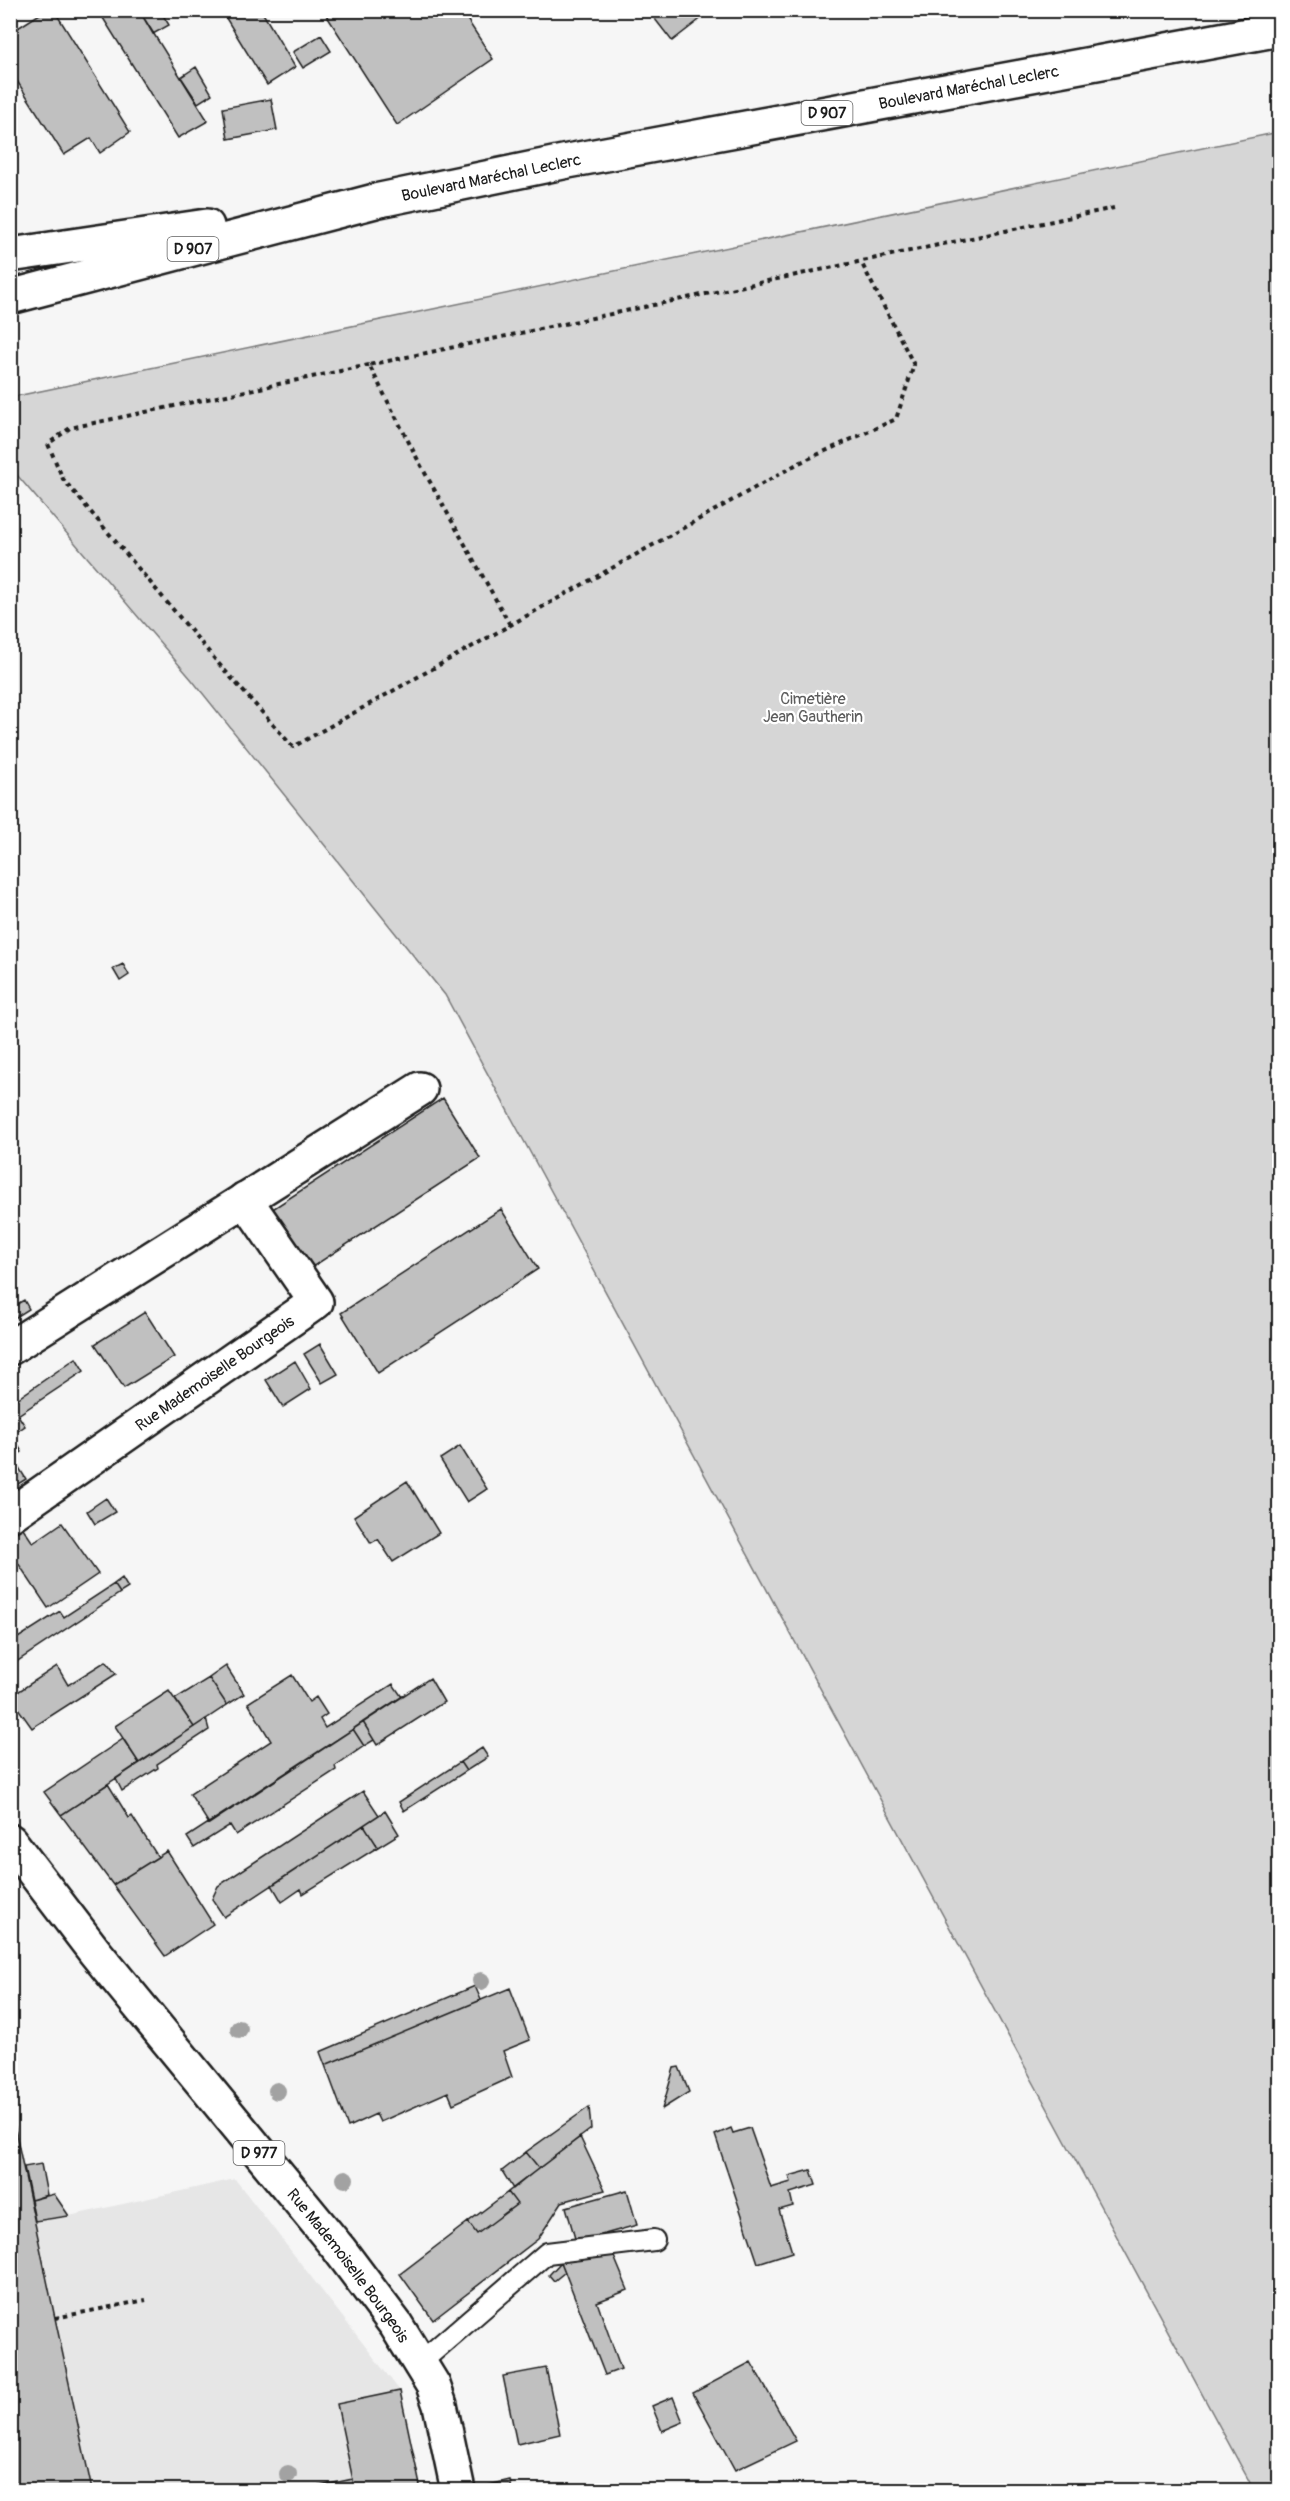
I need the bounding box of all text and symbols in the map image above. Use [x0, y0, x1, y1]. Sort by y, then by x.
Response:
street label: Boulevard Maréchal Leclerc [877, 61, 1061, 114]
road number: D 907 [802, 101, 852, 125]
street label: Boulevard Maréchal Leclerc [400, 150, 583, 206]
road number: D 907 [168, 237, 218, 261]
park label: Cimetière Jean Gautherin [763, 689, 863, 727]
street label: Rue Mademoiselle Bourgeois [132, 1311, 298, 1436]
road number: D 977 [234, 2141, 284, 2165]
street label: Rue Mademoiselle Bourgeois [282, 2185, 413, 2346]

